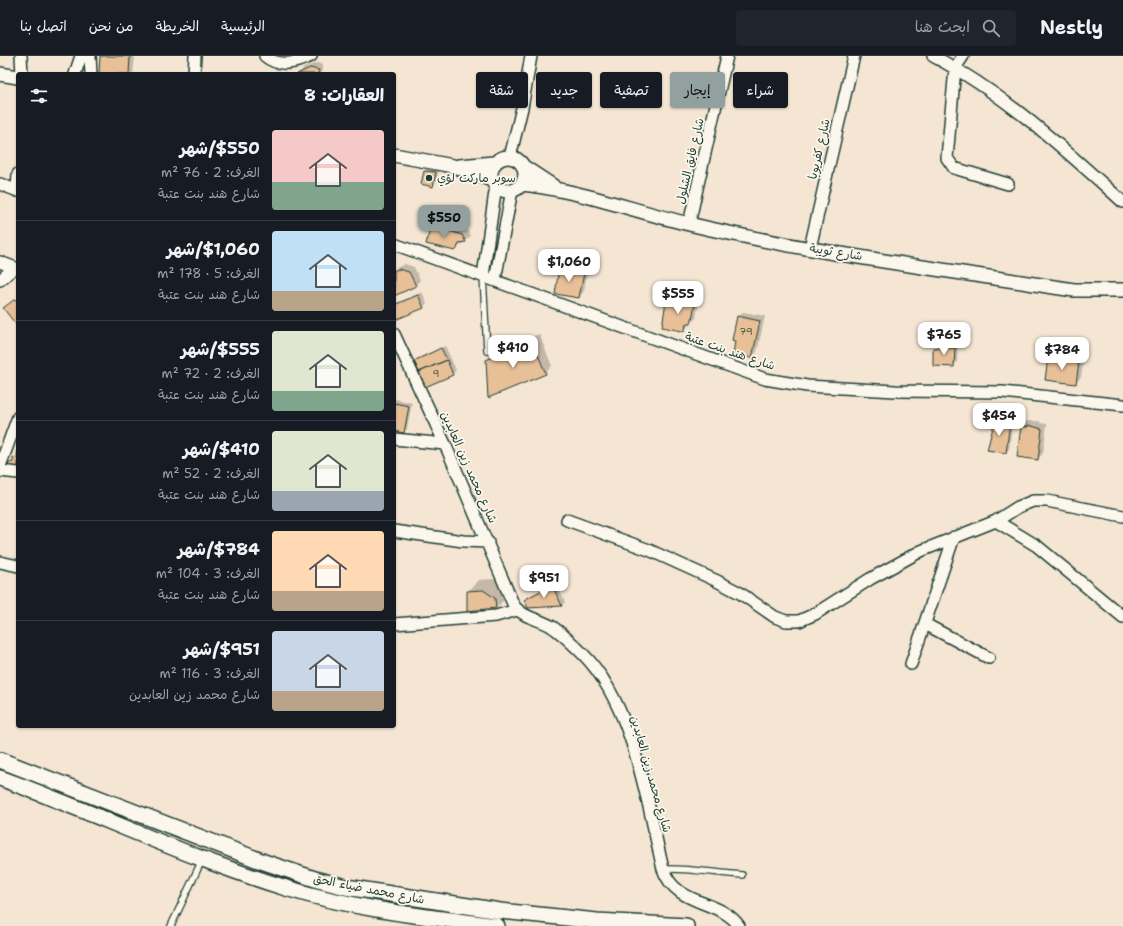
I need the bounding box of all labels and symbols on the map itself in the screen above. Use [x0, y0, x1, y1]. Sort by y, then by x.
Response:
street label: شارع فايق الشلول [672, 116, 709, 206]
street label: شارع كفريوبا [804, 117, 835, 181]
place label: سوبر ماركت لؤي [437, 170, 516, 187]
marker: سوبر ماركت لؤي [424, 173, 434, 183]
pin: $550 [420, 205, 468, 239]
street label: شارع ثويبة [808, 240, 864, 265]
pin: $1,060 [536, 249, 602, 283]
pin: $555 [654, 281, 702, 315]
pin: $765 [920, 322, 968, 356]
house number: 79 [739, 325, 753, 338]
street label: شارع هند بنت عتبة [683, 328, 777, 375]
pin: $410 [489, 335, 537, 369]
pin: $784 [1038, 337, 1086, 371]
house number: 9 [433, 367, 440, 380]
pin: $454 [975, 403, 1023, 437]
street label: شارع محمد زين العابدين [436, 408, 501, 526]
pin: $951 [520, 565, 568, 599]
street label: شارع محمد زين العابدين [626, 714, 675, 835]
street label: شارع محمد ضياء الحق [312, 870, 426, 909]

